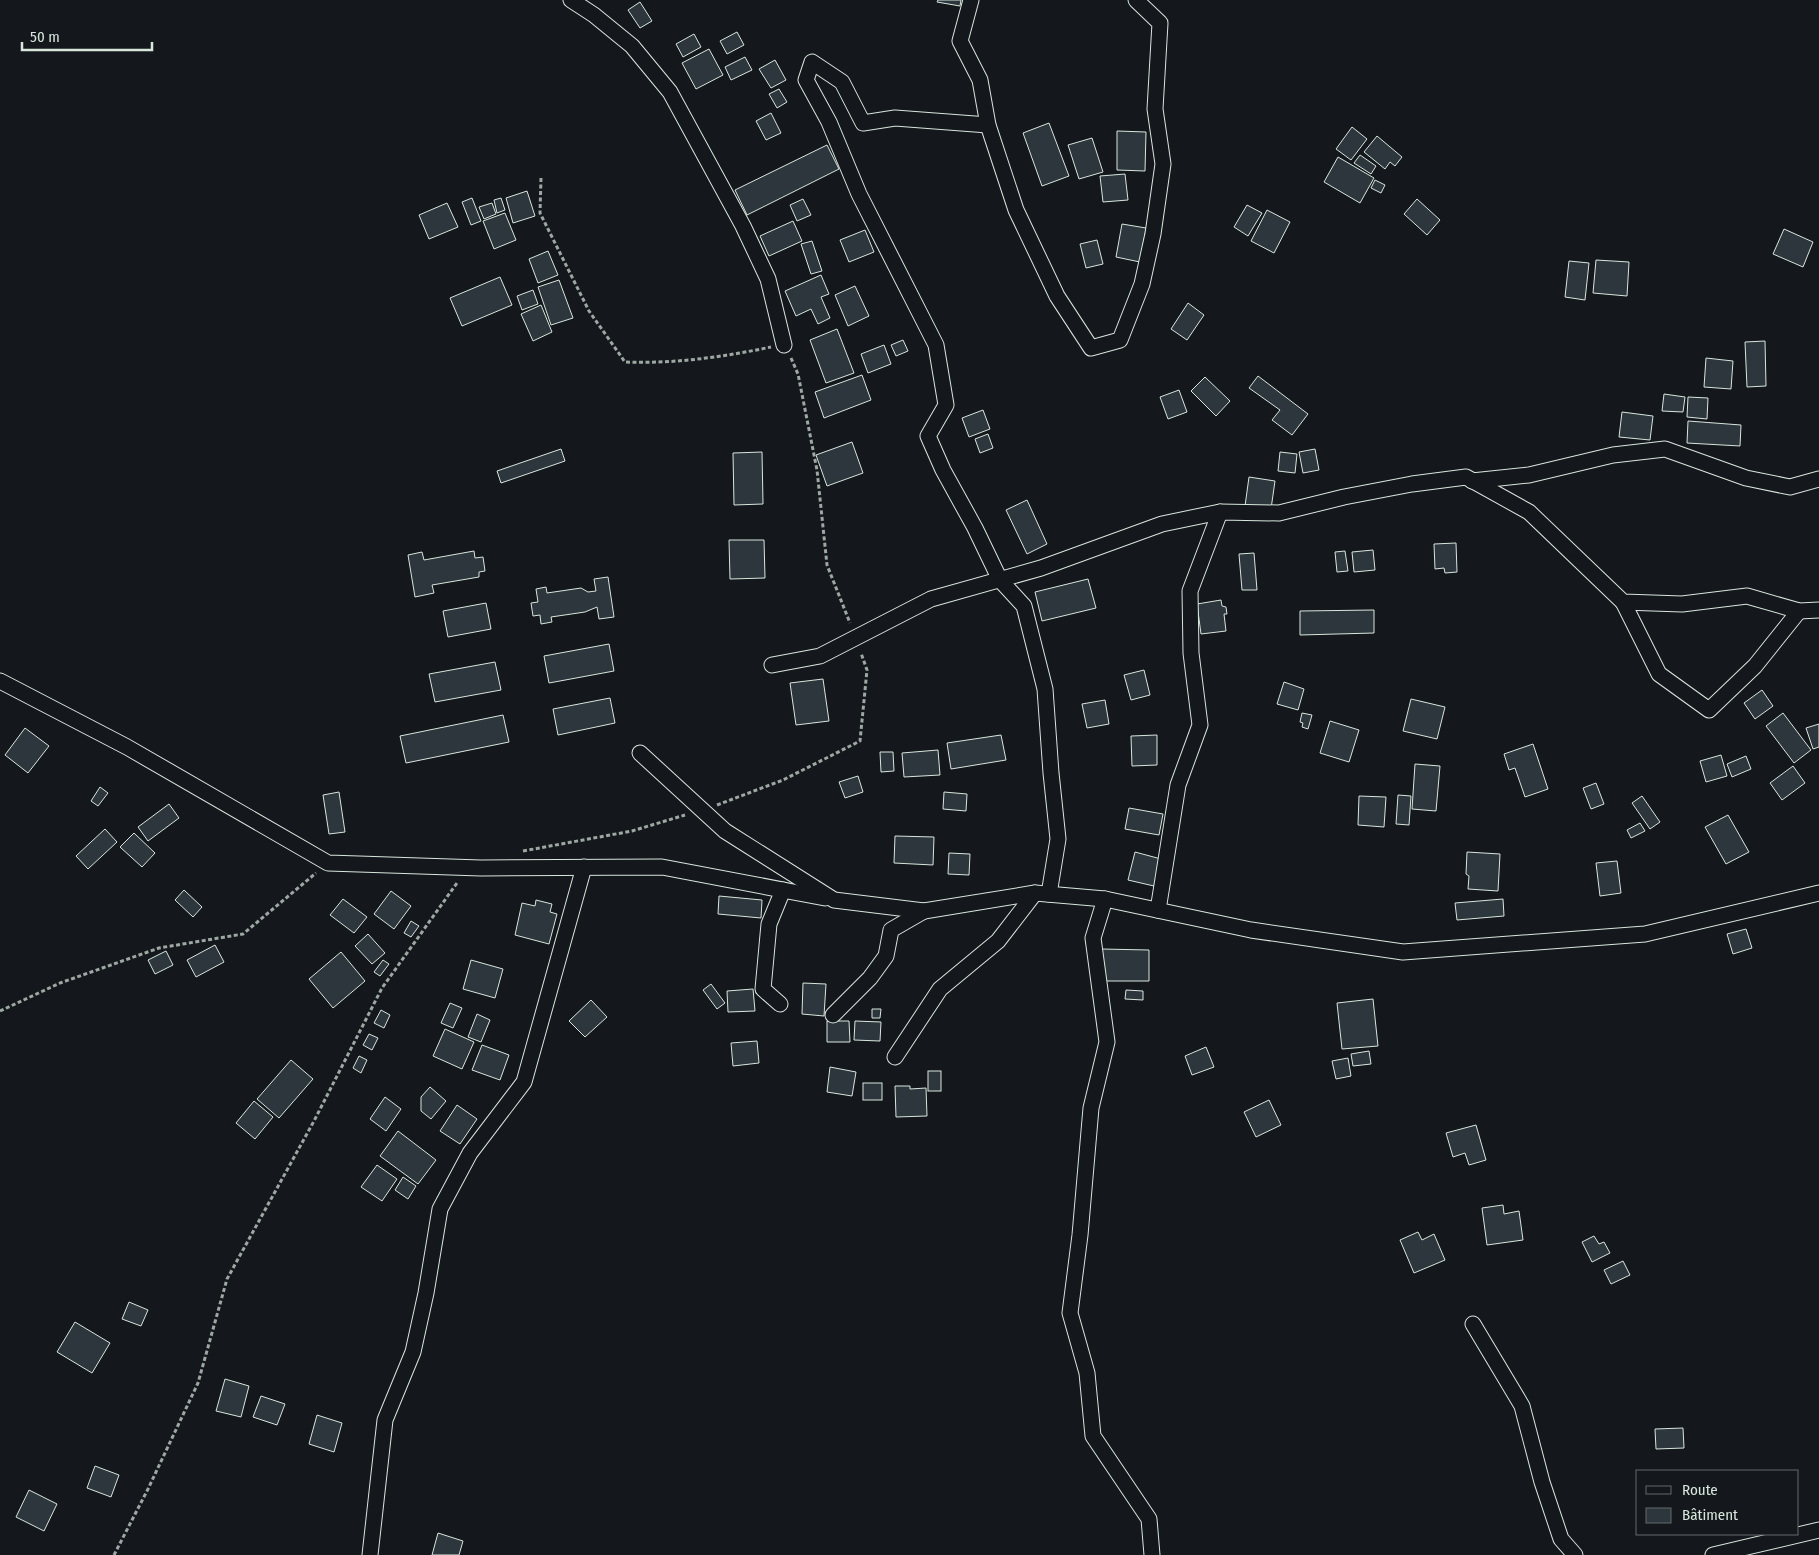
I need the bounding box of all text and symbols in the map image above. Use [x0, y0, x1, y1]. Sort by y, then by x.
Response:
scale bar [22, 20, 152, 52]
text: 50 m [30, 28, 60, 46]
legend [1636, 1470, 1799, 1535]
text: Route [1682, 1481, 1718, 1499]
text: Bâtiment [1682, 1506, 1738, 1524]

